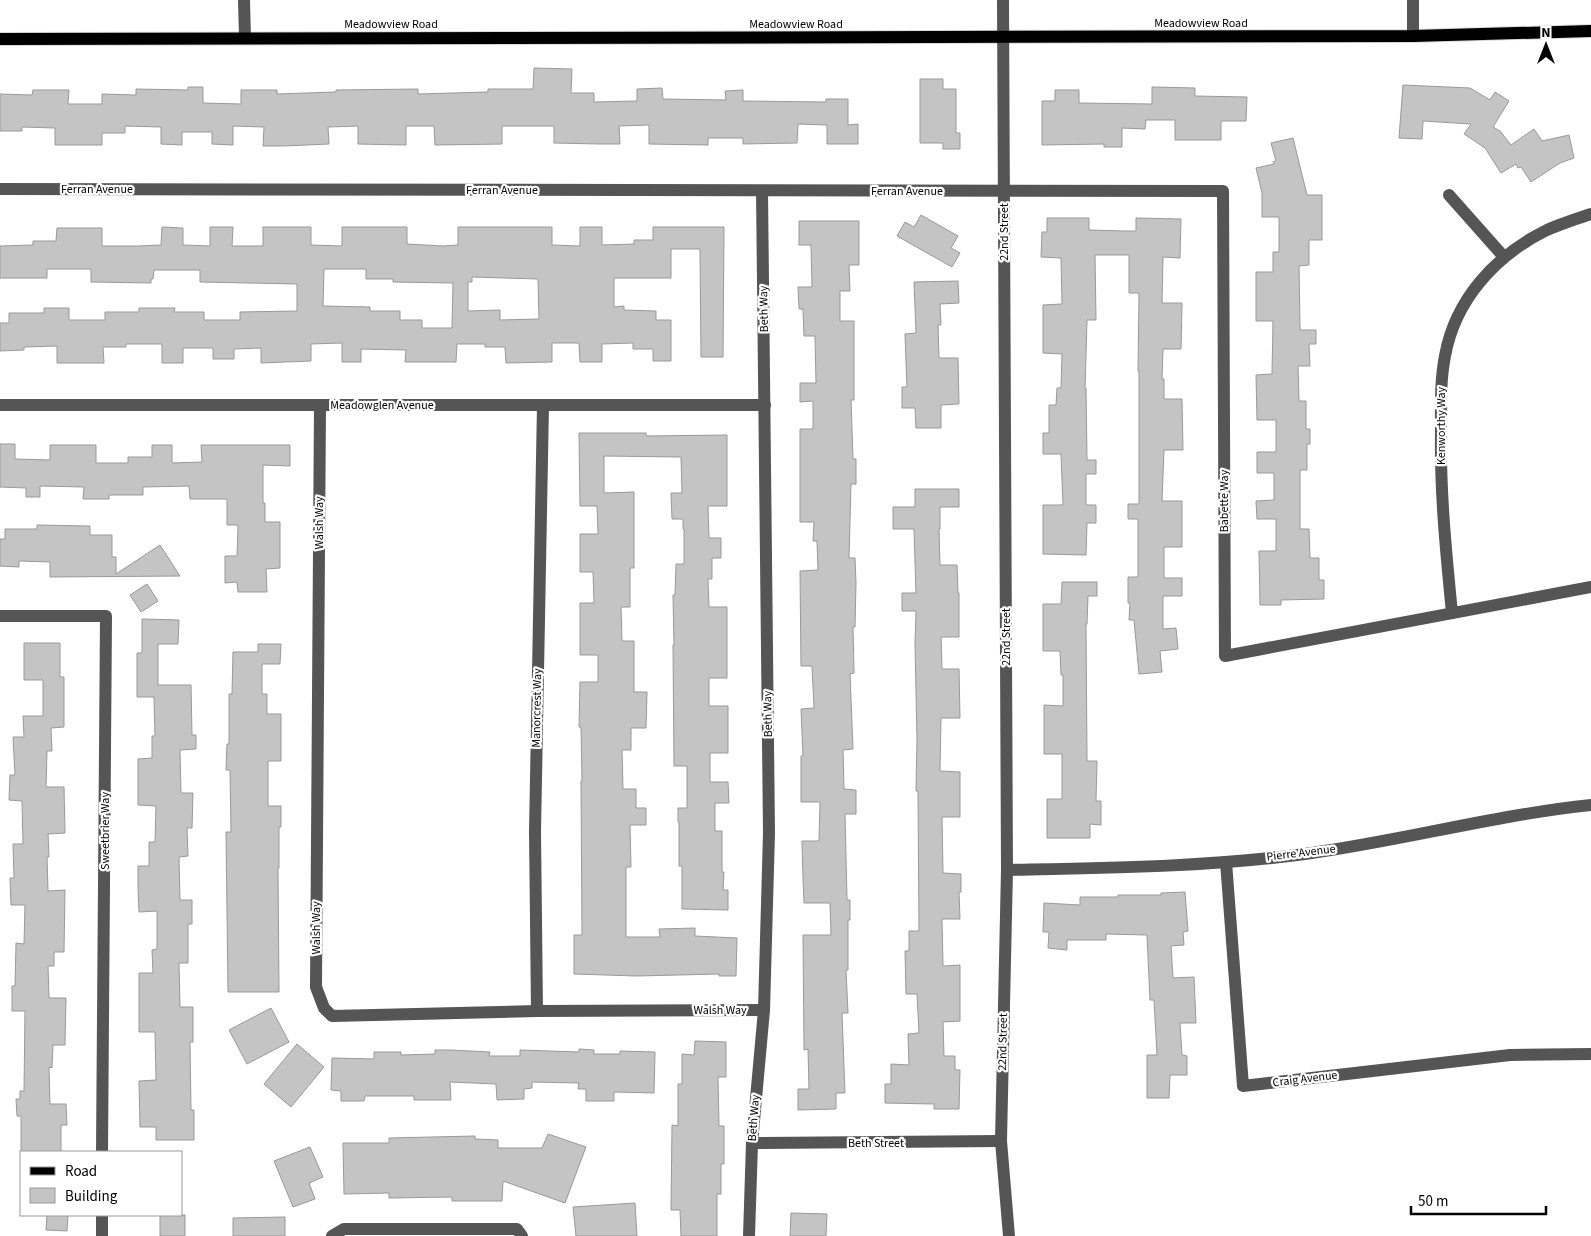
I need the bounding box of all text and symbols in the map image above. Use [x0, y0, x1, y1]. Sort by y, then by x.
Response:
street label: Meadowview Road [1154, 15, 1248, 32]
street label: Meadowview Road [344, 16, 438, 33]
street label: Meadowview Road [749, 16, 843, 33]
north arrow [1521, 20, 1571, 70]
text: N [1541, 23, 1551, 43]
street label: Ferran Avenue [61, 181, 133, 198]
street label: Ferran Avenue [466, 182, 538, 199]
street label: Ferran Avenue [871, 183, 943, 200]
street label: 22nd Street [996, 203, 1013, 261]
street label: Beth Way [755, 285, 773, 333]
street label: Kenworthy Way [1433, 387, 1450, 465]
street label: Meadowglen Avenue [330, 397, 434, 414]
street label: Babette Way [1216, 469, 1233, 532]
street label: Walsh Way [311, 496, 328, 550]
street label: 22nd Street [998, 608, 1015, 666]
street label: Manorcrest Way [528, 668, 546, 748]
street label: Beth Way [759, 690, 777, 738]
street label: Sweetbrier Way [97, 792, 114, 870]
street label: Pierre Avenue [1266, 840, 1336, 866]
street label: Walsh Way [308, 901, 325, 955]
street label: Walsh Way [693, 1002, 747, 1019]
street label: 22nd Street [994, 1013, 1012, 1071]
street label: Craig Avenue [1272, 1067, 1338, 1091]
street label: Beth Way [744, 1094, 764, 1142]
street label: Beth Street [848, 1135, 904, 1152]
legend [20, 1151, 182, 1216]
text: Road [65, 1161, 97, 1182]
scale bar [1411, 1184, 1546, 1216]
text: Building [65, 1186, 118, 1207]
text: 50 m [1418, 1191, 1448, 1212]

